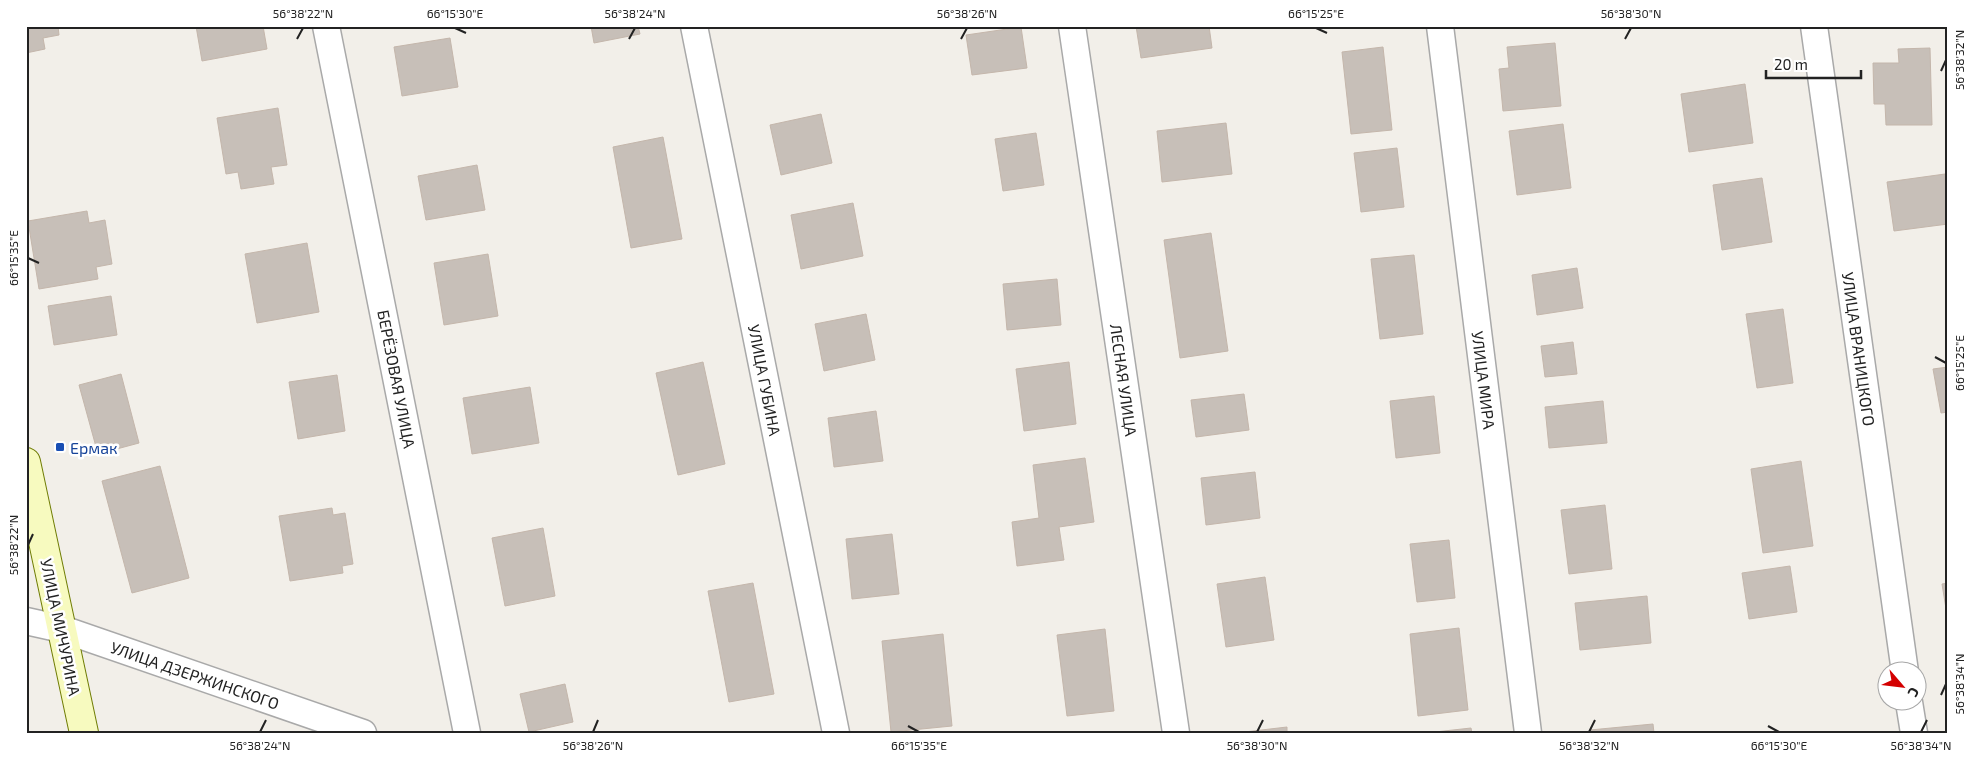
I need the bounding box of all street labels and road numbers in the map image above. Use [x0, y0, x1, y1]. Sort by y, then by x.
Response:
street label: УЛИЦА ВРАНИЦКОГО [1839, 271, 1879, 427]
street label: БЕРЁЗОВАЯ УЛИЦА [374, 308, 420, 450]
street label: УЛИЦА ГУБИНА [745, 323, 785, 437]
street label: ЛЕСНАЯ УЛИЦА [1107, 323, 1141, 437]
street label: УЛИЦА МИРА [1469, 330, 1499, 430]
street label: УЛИЦА МИЧУРИНА [37, 557, 85, 697]
street label: УЛИЦА ДЗЕРЖИНСКОГО [108, 637, 282, 713]

